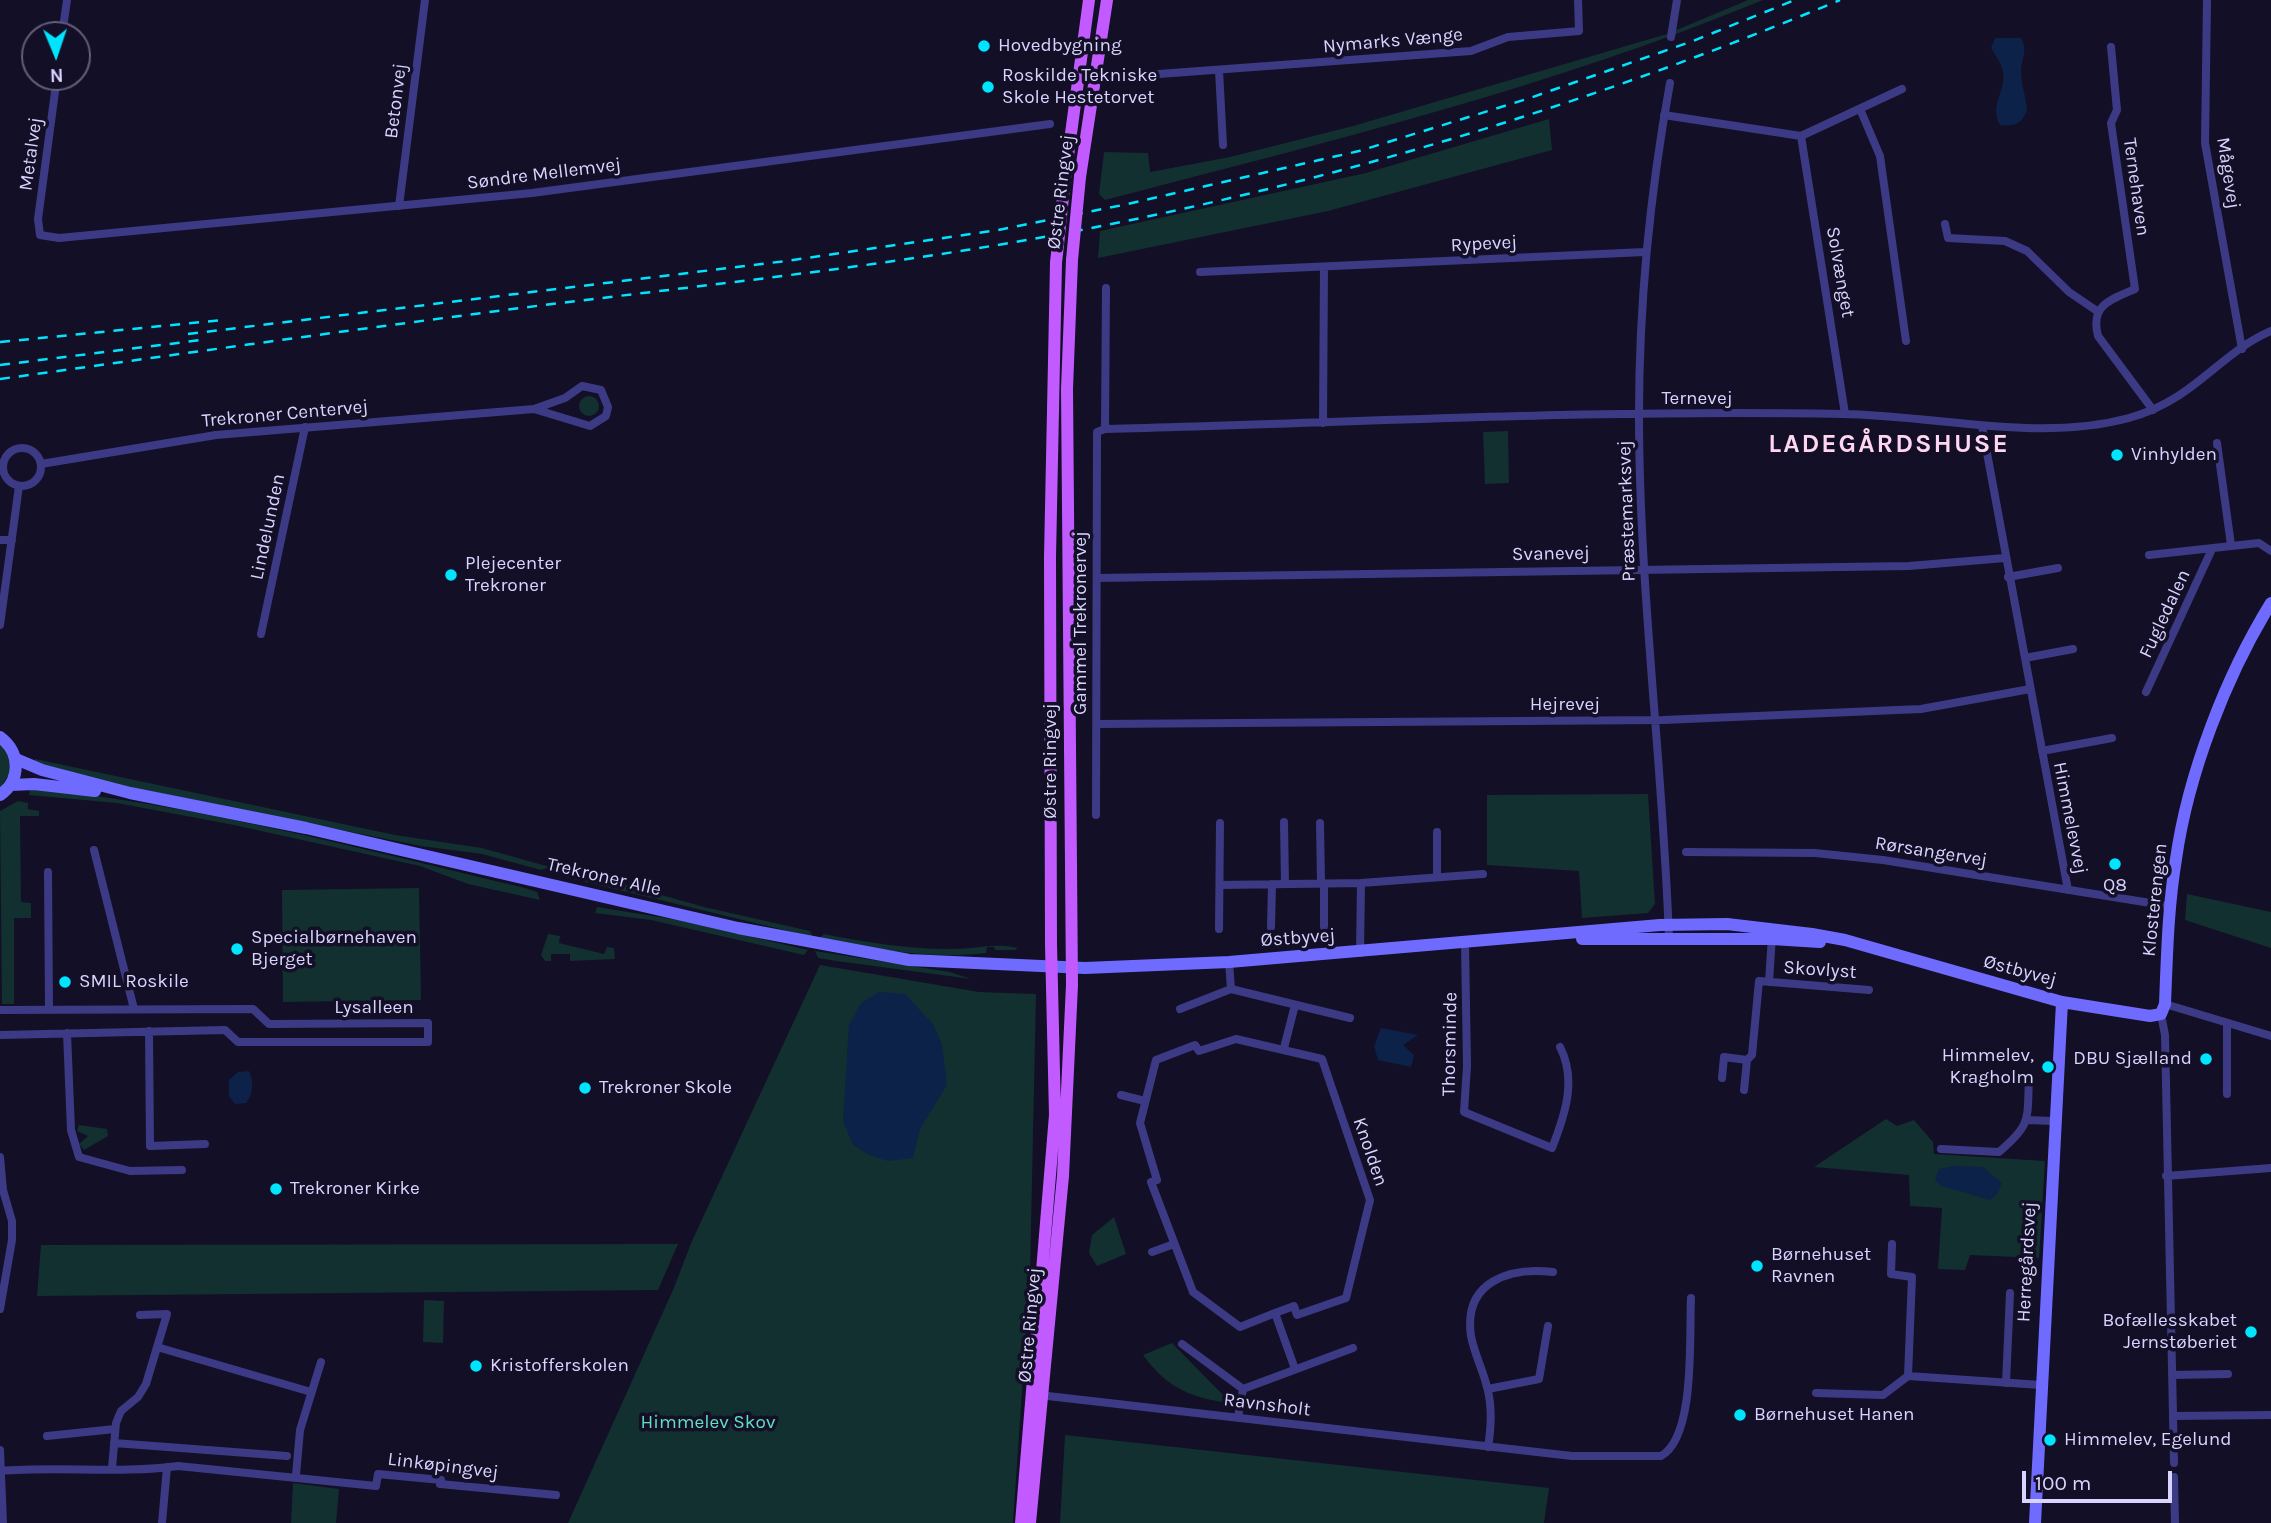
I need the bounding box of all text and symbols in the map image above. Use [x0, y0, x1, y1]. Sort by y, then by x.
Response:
north arrow [21, 21, 91, 91]
street label: Nymarks Vænge [1322, 24, 1464, 58]
place label: Hovedbygning [998, 35, 1122, 57]
marker: Hovedbygning [976, 38, 992, 54]
street label: Betonvej [380, 62, 412, 140]
text: N [49, 64, 64, 86]
place label: Roskilde Tekniske Skole Hestetorvet [1002, 65, 1157, 109]
marker: Roskilde Tekniske Skole Hestetorvet [980, 79, 996, 95]
street label: Metalvej [15, 116, 47, 192]
street label: Østre Ringvej [1043, 133, 1079, 251]
street label: Mågevej [2211, 136, 2245, 210]
street label: Ternehaven [2118, 137, 2154, 237]
street label: Søndre Mellemvej [466, 153, 622, 195]
street label: Solvænget [1821, 225, 1859, 319]
street label: Rypevej [1450, 231, 1518, 257]
street label: Ternevej [1661, 388, 1733, 410]
street label: Trekroner Centervej [201, 395, 369, 433]
district label: LADEGÅRDSHUSE [1770, 429, 2008, 461]
street label: Præstemarksvej [1613, 440, 1641, 582]
place label: Vinhylden [2131, 444, 2217, 466]
marker: Vinhylden [2109, 447, 2125, 463]
street label: Lindelunden [246, 472, 290, 582]
street label: Gammel Trekronervej [1070, 531, 1092, 715]
street label: Svanevej [1512, 542, 1590, 566]
place label: Plejecenter Trekroner [465, 553, 561, 597]
street label: Fugledalen [2135, 566, 2195, 662]
marker: Plejecenter Trekroner [443, 567, 459, 583]
street label: Hejrevej [1530, 694, 1600, 716]
street label: Østre Ringvej [1040, 703, 1062, 819]
street label: Himmelevvej [2048, 760, 2092, 876]
street label: Rørsangervej [1873, 832, 1989, 872]
street label: Klosterengen [2138, 842, 2172, 958]
street label: Trekroner Alle [545, 853, 663, 901]
marker: Q8 [2107, 856, 2123, 872]
place label: Q8 [2103, 875, 2127, 897]
street label: Østbyvej [1260, 924, 1336, 952]
place label: Specialbørnehaven Bjerget [251, 927, 417, 971]
marker: Specialbørnehaven Bjerget [229, 941, 245, 957]
street label: Østbyvej [1981, 950, 2059, 992]
street label: Skovlyst [1783, 956, 1857, 984]
place label: SMIL Roskile [79, 971, 189, 993]
marker: SMIL Roskile [57, 974, 73, 990]
street label: Thorsminde [1438, 992, 1462, 1096]
street label: Lysalleen [334, 997, 414, 1019]
place label: Himmelev, Kragholm [1942, 1045, 2034, 1089]
place label: DBU Sjælland [2073, 1048, 2192, 1070]
marker: DBU Sjælland [2198, 1051, 2214, 1067]
marker: Himmelev, Kragholm [2040, 1059, 2056, 1075]
place label: Trekroner Skole [599, 1077, 732, 1099]
marker: Trekroner Skole [577, 1080, 593, 1096]
street label: Knolden [1348, 1115, 1392, 1189]
place label: Trekroner Kirke [290, 1178, 420, 1200]
marker: Trekroner Kirke [268, 1181, 284, 1197]
street label: Herregårdsvej [2012, 1201, 2042, 1323]
place label: Børnehuset Ravnen [1771, 1244, 1871, 1288]
marker: Børnehuset Ravnen [1749, 1258, 1765, 1274]
street label: Østre Ringvej [1014, 1267, 1046, 1383]
place label: Bofællesskabet Jernstøberiet [2103, 1310, 2237, 1354]
marker: Bofællesskabet Jernstøberiet [2243, 1324, 2259, 1340]
place label: Kristofferskolen [490, 1355, 629, 1377]
marker: Kristofferskolen [468, 1358, 484, 1374]
street label: Ravnsholt [1222, 1388, 1312, 1422]
place label: Børnehuset Hanen [1754, 1404, 1915, 1426]
marker: Børnehuset Hanen [1732, 1407, 1748, 1423]
park label: Himmelev Skov [641, 1412, 775, 1434]
place label: Himmelev, Egelund [2064, 1429, 2231, 1451]
marker: Himmelev, Egelund [2042, 1432, 2058, 1448]
street label: Linkøpingvej [386, 1448, 500, 1484]
scale bar [2026, 1456, 2176, 1500]
text: 100 m [2035, 1471, 2092, 1495]

